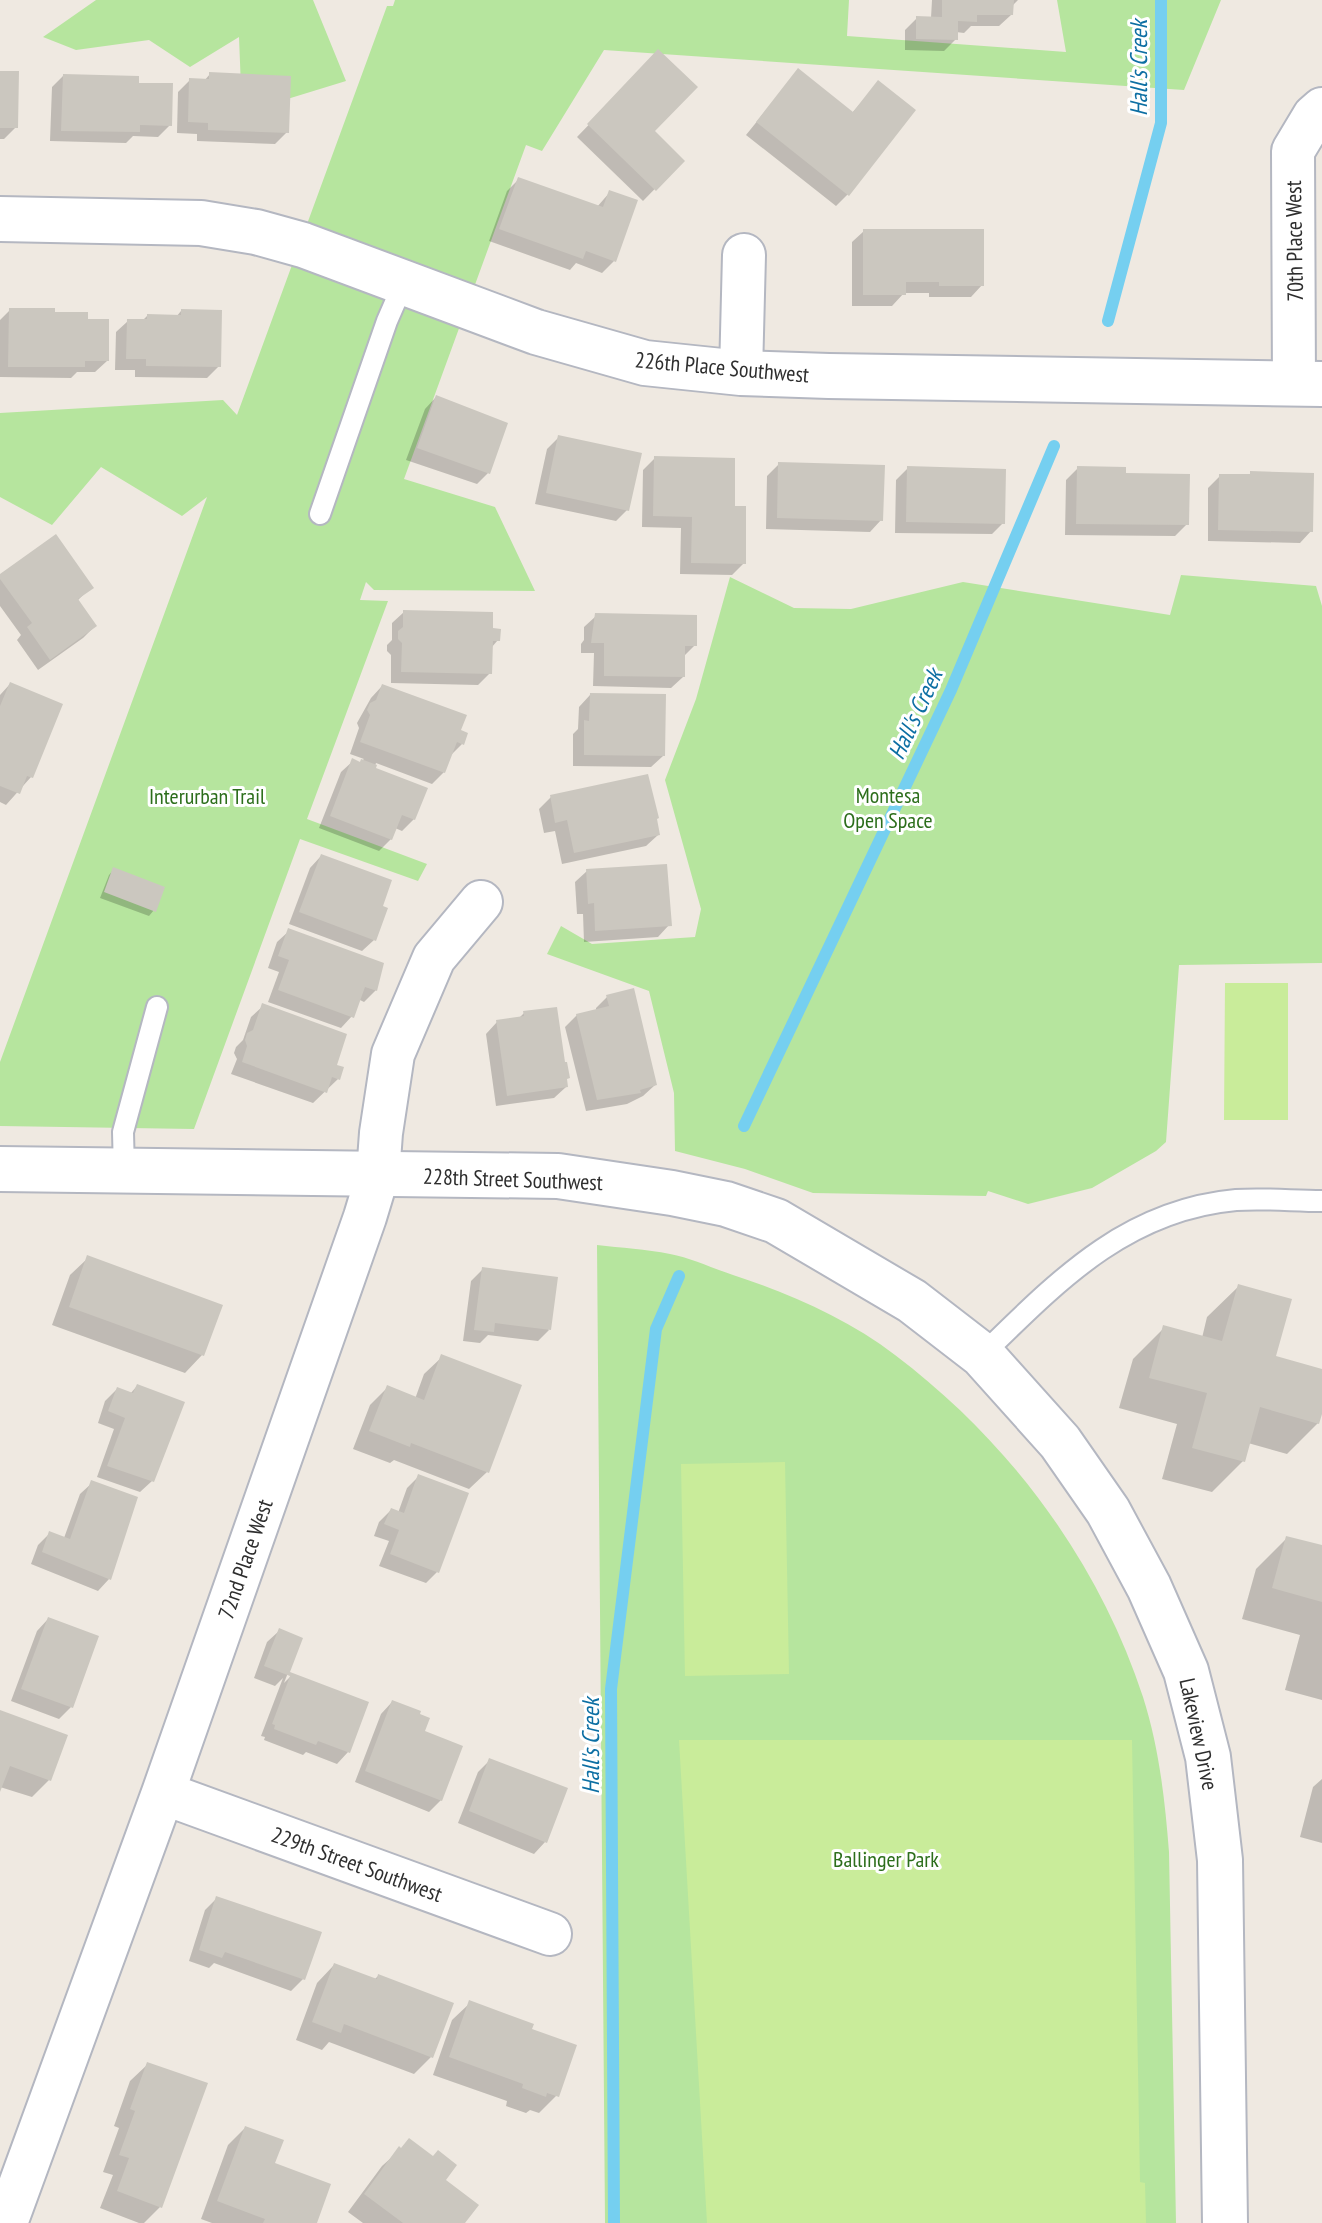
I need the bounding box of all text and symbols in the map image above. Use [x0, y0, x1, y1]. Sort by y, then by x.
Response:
water label: Hall's Creek [1123, 17, 1154, 116]
street label: 70th Place West [1279, 180, 1309, 302]
street label: 226th Place Southwest [634, 345, 810, 389]
water label: Hall's Creek [881, 661, 950, 764]
park label: Montesa Open Space [843, 781, 933, 834]
park label: Interurban Trail [149, 782, 266, 810]
street label: 228th Street Southwest [423, 1162, 603, 1196]
street label: 72nd Place West [211, 1495, 279, 1623]
street label: Lakeview Drive [1173, 1675, 1225, 1793]
water label: Hall's Creek [575, 1695, 606, 1794]
street label: 229th Street Southwest [268, 1820, 446, 1908]
park label: Ballinger Park [833, 1845, 939, 1873]

